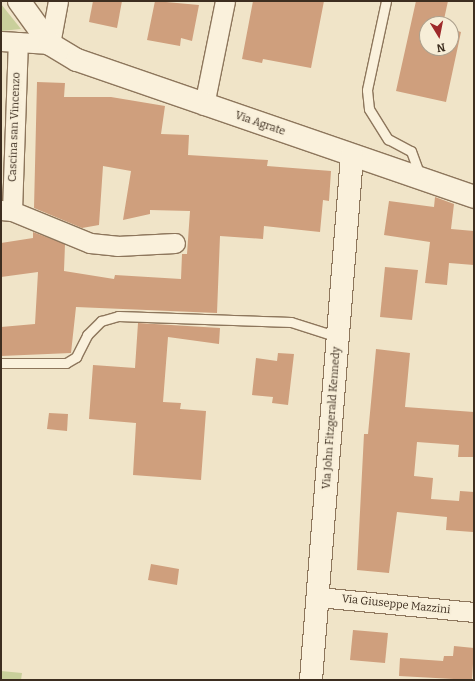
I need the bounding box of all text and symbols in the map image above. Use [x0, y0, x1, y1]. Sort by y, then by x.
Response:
north arrow [419, 16, 459, 56]
text: N [436, 40, 446, 54]
street label: Cascina san Vincenzo [6, 72, 24, 182]
street label: Via Agrate [233, 109, 287, 139]
street label: Via John Fitzgerald Kennedy [320, 346, 344, 490]
street label: Via Giuseppe Mazzini [341, 593, 451, 617]

